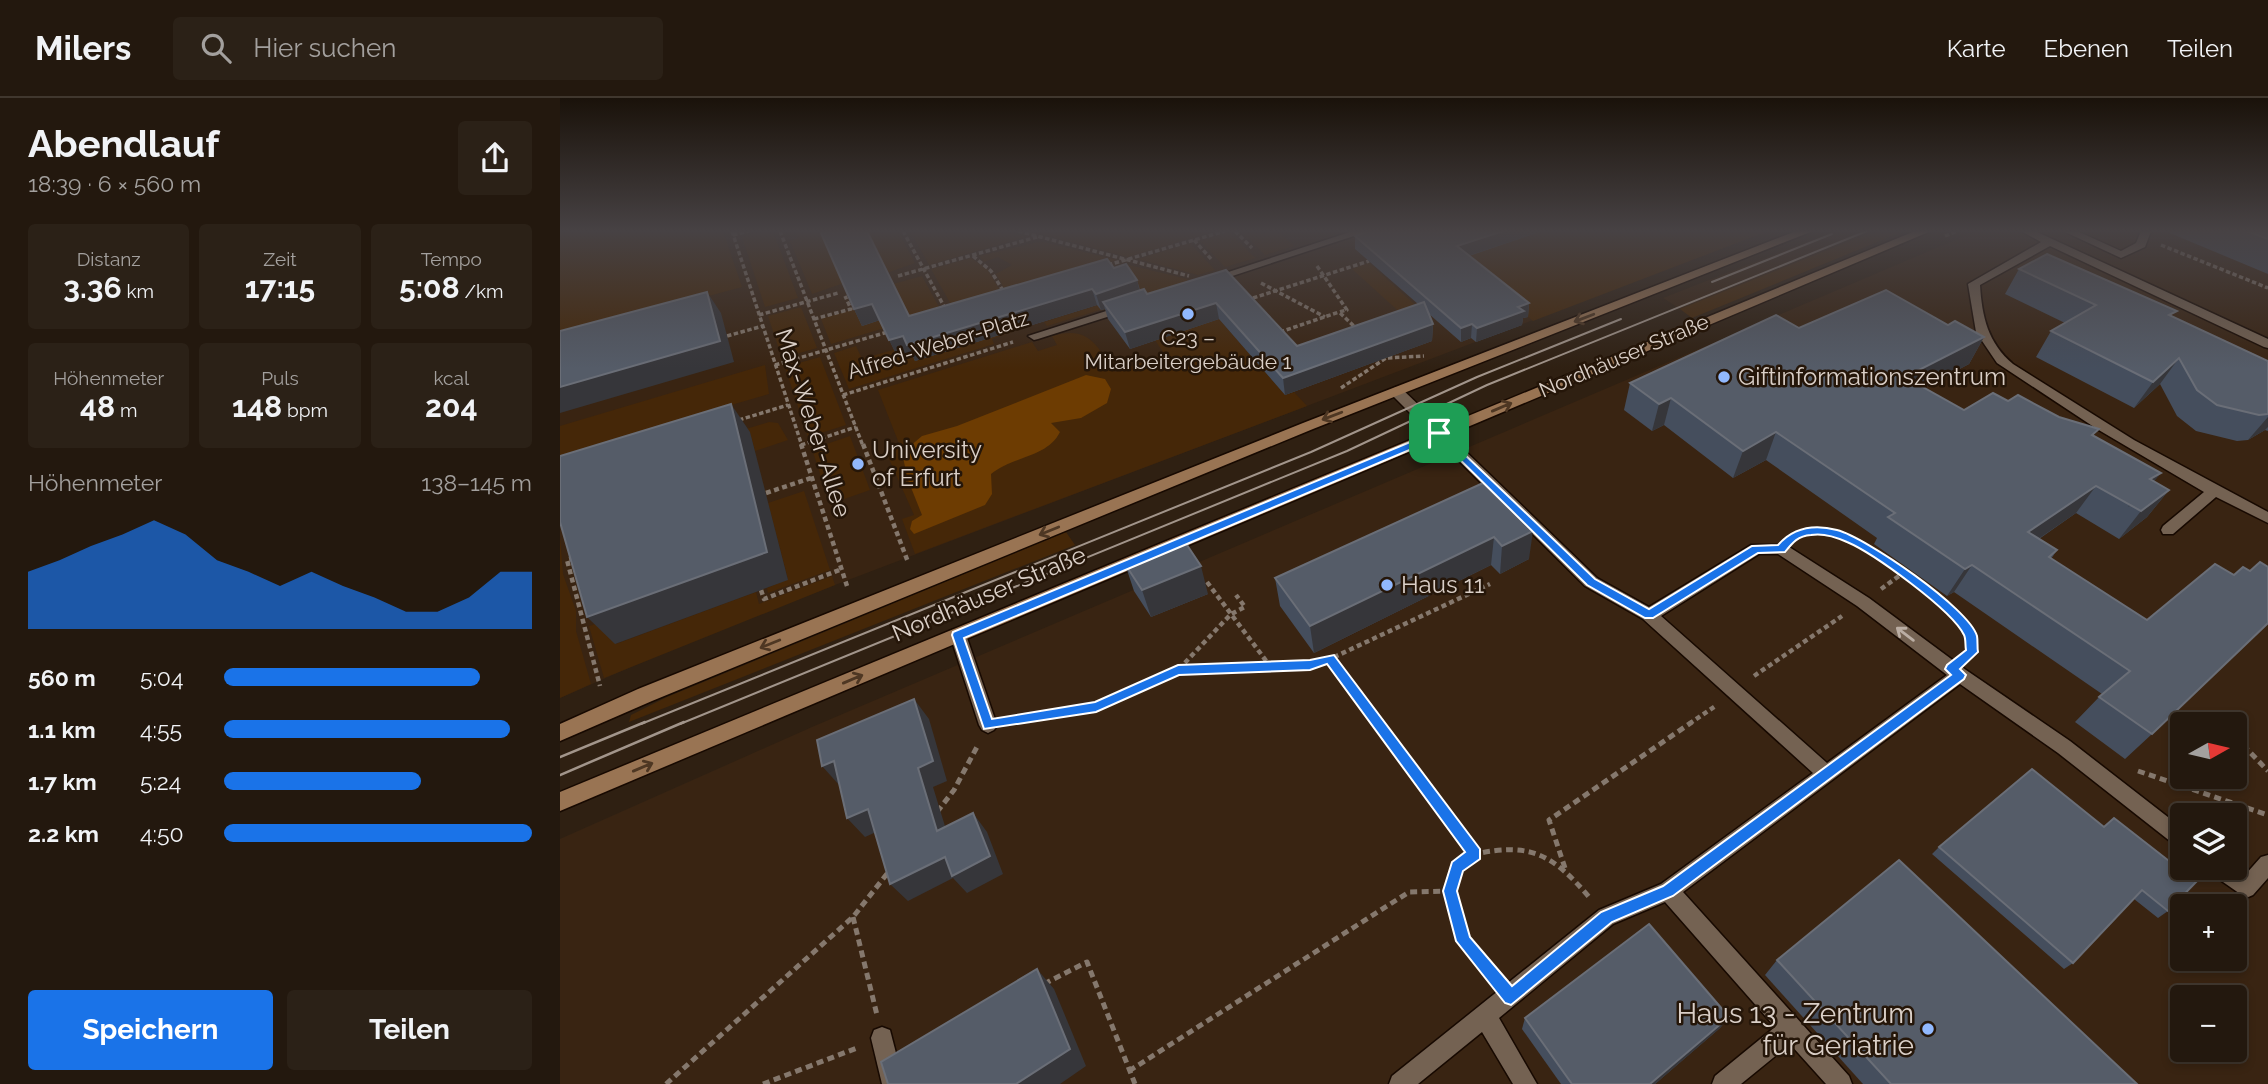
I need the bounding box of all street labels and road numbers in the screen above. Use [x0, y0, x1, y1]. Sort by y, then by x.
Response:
street label: Alfred-Weber-Platz [844, 305, 1032, 384]
street label: Nordhäuser Straße [1535, 309, 1712, 403]
street label: Max-Weber-Allee [769, 325, 858, 521]
street label: Nordhäuser Straße [888, 540, 1090, 647]

